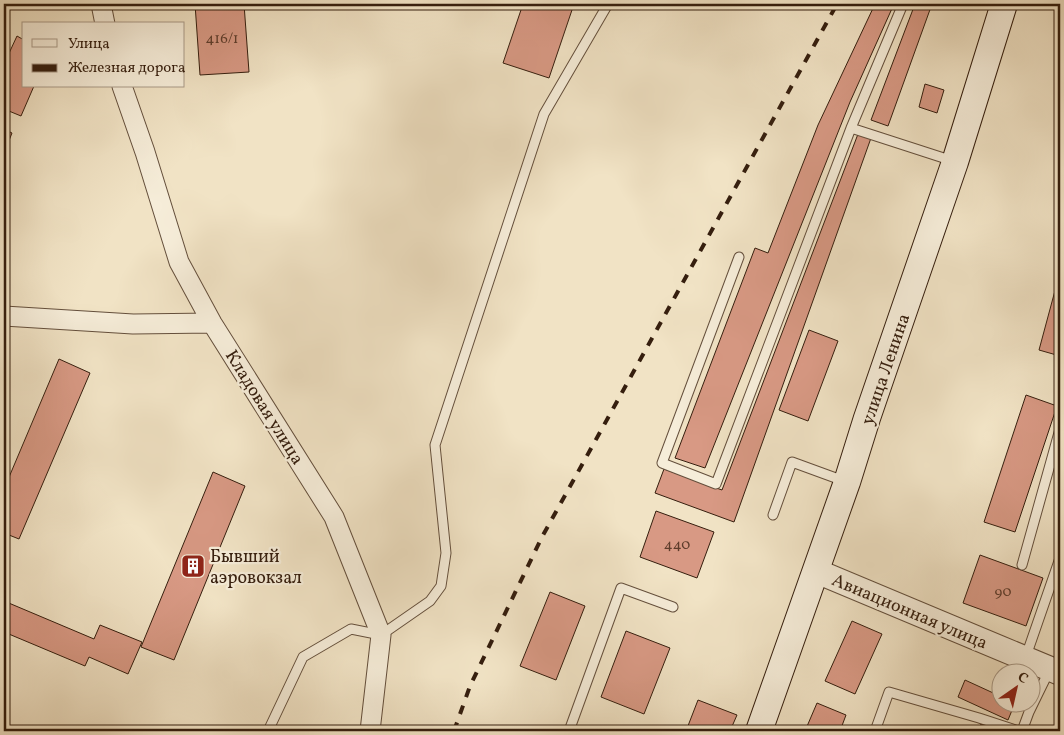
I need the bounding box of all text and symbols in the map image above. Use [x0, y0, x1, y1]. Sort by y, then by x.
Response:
legend [22, 22, 185, 88]
house number: 416/1 [205, 29, 239, 50]
text: Улица [68, 34, 110, 55]
text: Железная дорога [68, 58, 185, 79]
street label: улица Ленина [856, 310, 917, 429]
street label: Кладовая улица [218, 345, 309, 470]
house number: 440 [664, 535, 690, 556]
place label: Бывший аэровокзал [210, 545, 302, 591]
building icon: Бывший аэровокзал [180, 553, 206, 579]
street label: Авиационная улица [828, 568, 991, 656]
house number: 90 [994, 582, 1012, 603]
north arrow [992, 662, 1042, 712]
text: С [1013, 668, 1031, 689]

